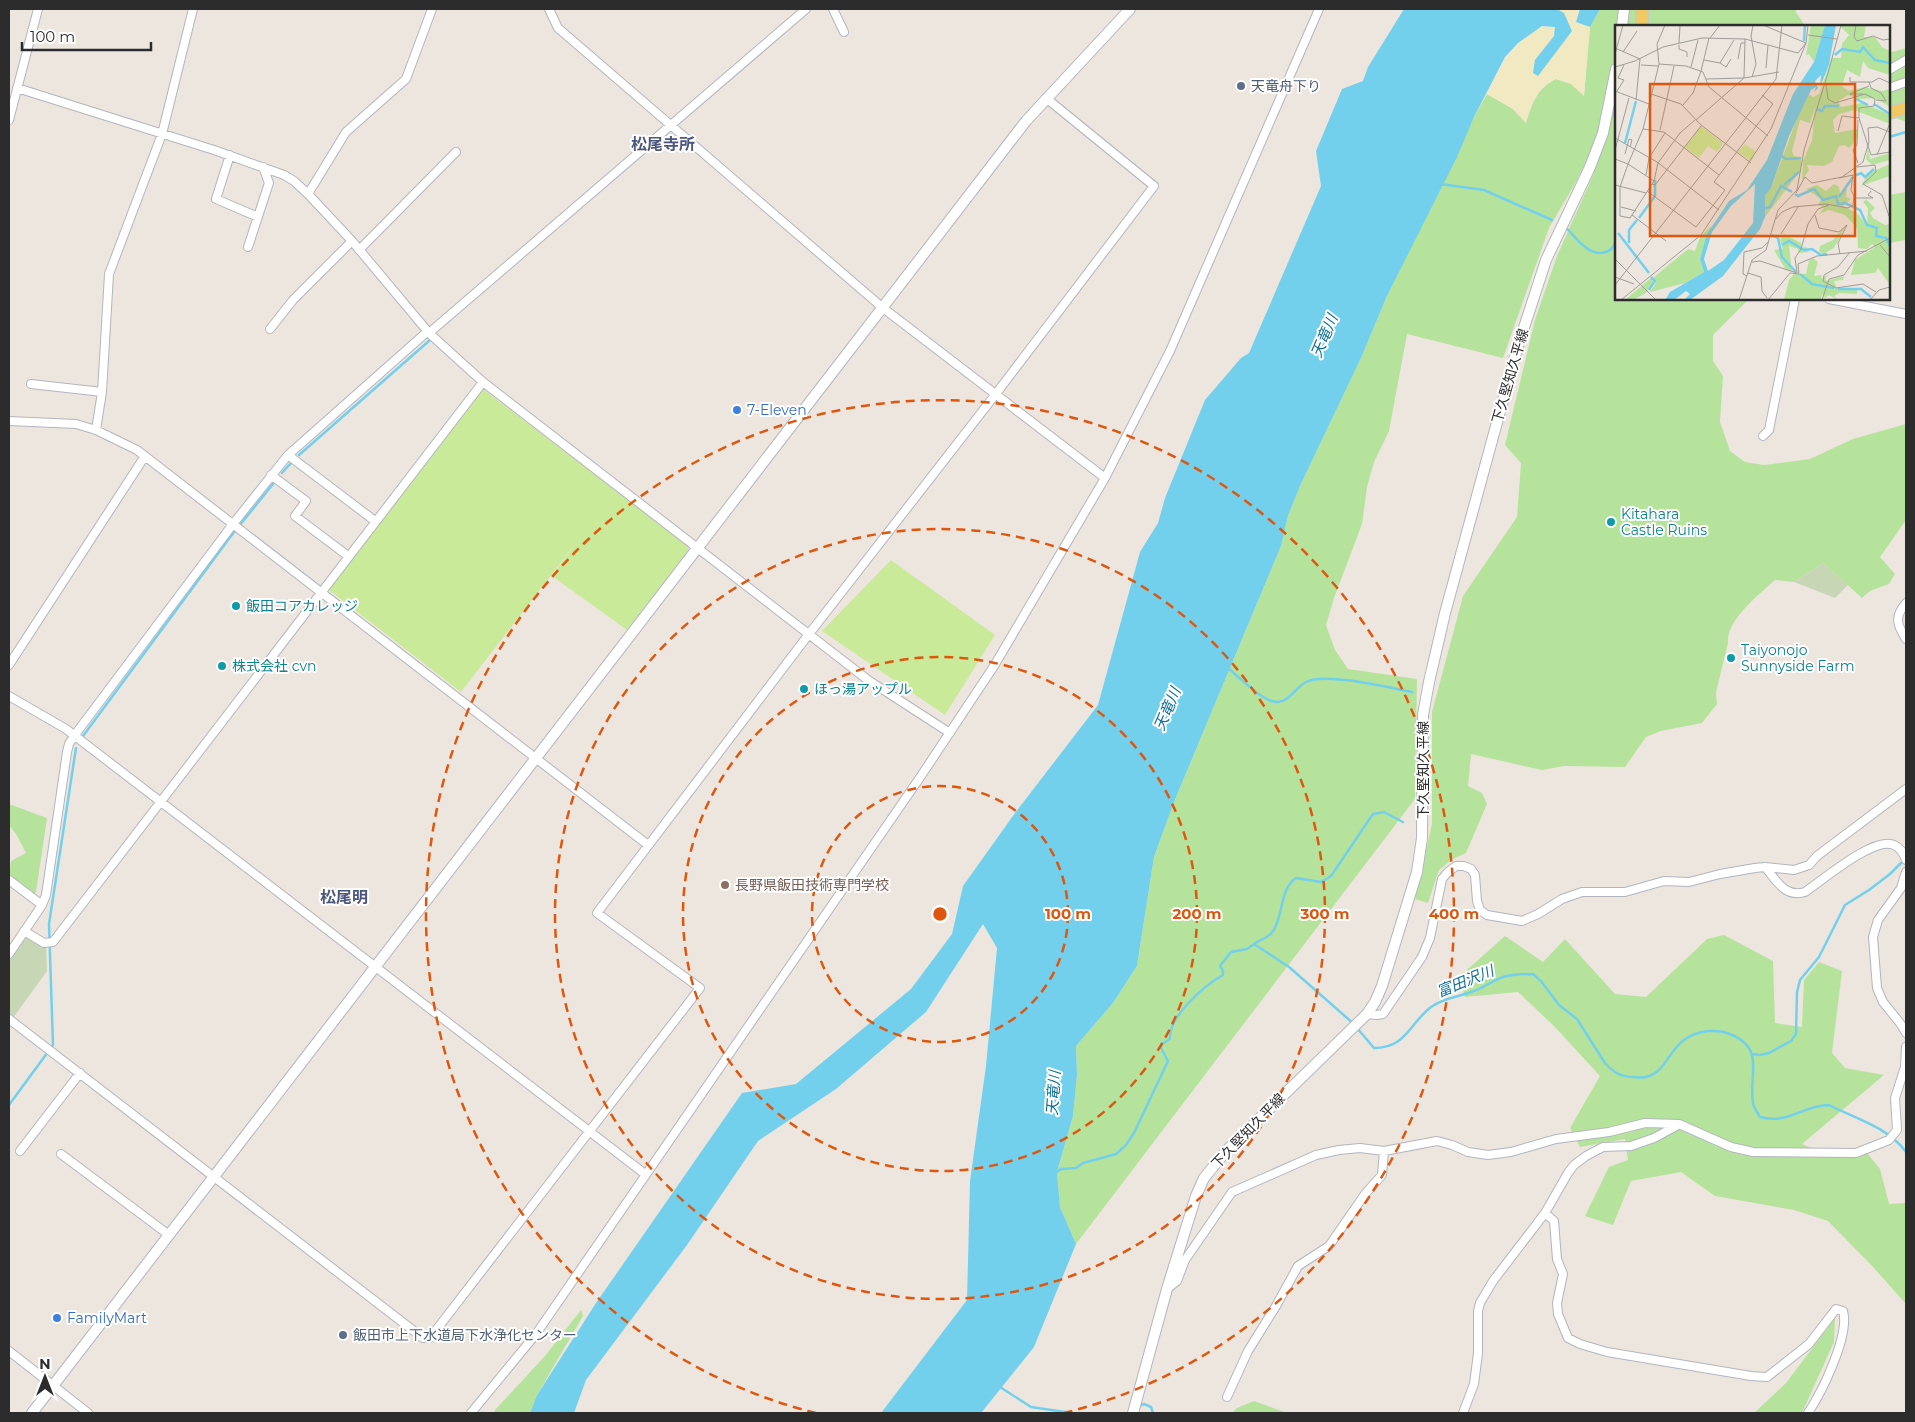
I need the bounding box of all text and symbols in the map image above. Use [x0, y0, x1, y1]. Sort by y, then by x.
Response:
scale bar [22, 20, 151, 52]
inset map [1615, 25, 1890, 300]
text: 100 m [30, 27, 75, 46]
place label: 天竜舟下り [1251, 77, 1321, 95]
marker: 天竜舟下り [1235, 80, 1247, 92]
district label: 松尾寺所 [631, 135, 695, 154]
water label: 天竜川 [1306, 310, 1342, 360]
street label: 下久堅知久平線 [1488, 326, 1532, 426]
place label: 7-Eleven [747, 401, 807, 419]
marker: 7-Eleven [731, 404, 743, 416]
place label: Kitahara Castle Ruins [1621, 505, 1707, 539]
marker: Kitahara Castle Ruins [1605, 516, 1617, 528]
place label: 飯田コアカレッジ [246, 597, 358, 615]
marker: 飯田コアカレッジ [230, 600, 242, 612]
place label: Taiyonojo Sunnyside Farm [1741, 641, 1855, 675]
marker: Taiyonojo Sunnyside Farm [1725, 652, 1737, 664]
place label: 株式会社 cvn [232, 657, 317, 675]
marker: 株式会社 cvn [216, 660, 228, 672]
place label: ほっ湯アップル [814, 680, 912, 698]
marker: ほっ湯アップル [798, 683, 810, 695]
water label: 天竜川 [1149, 683, 1185, 733]
street label: 下久堅知久平線 [1414, 721, 1432, 819]
place label: 長野県飯田技術専門学校 [735, 876, 889, 894]
marker: 長野県飯田技術専門学校 [719, 879, 731, 891]
district label: 松尾明 [320, 888, 368, 907]
text: 100 m [1045, 904, 1091, 923]
text: 200 m [1172, 904, 1222, 923]
text: 300 m [1299, 904, 1350, 923]
text: 400 m [1429, 904, 1479, 923]
centre of rings [931, 905, 949, 923]
water label: 富田沢川 [1434, 960, 1498, 1001]
water label: 天竜川 [1042, 1068, 1064, 1116]
street label: 下久堅知久平線 [1207, 1090, 1289, 1172]
place label: FamilyMart [67, 1309, 147, 1327]
marker: FamilyMart [51, 1312, 63, 1324]
place label: 飯田市上下水道局下水浄化センター [353, 1326, 577, 1344]
marker: 飯田市上下水道局下水浄化センター [337, 1329, 349, 1341]
north arrow [20, 1352, 70, 1402]
text: N [39, 1355, 51, 1373]

